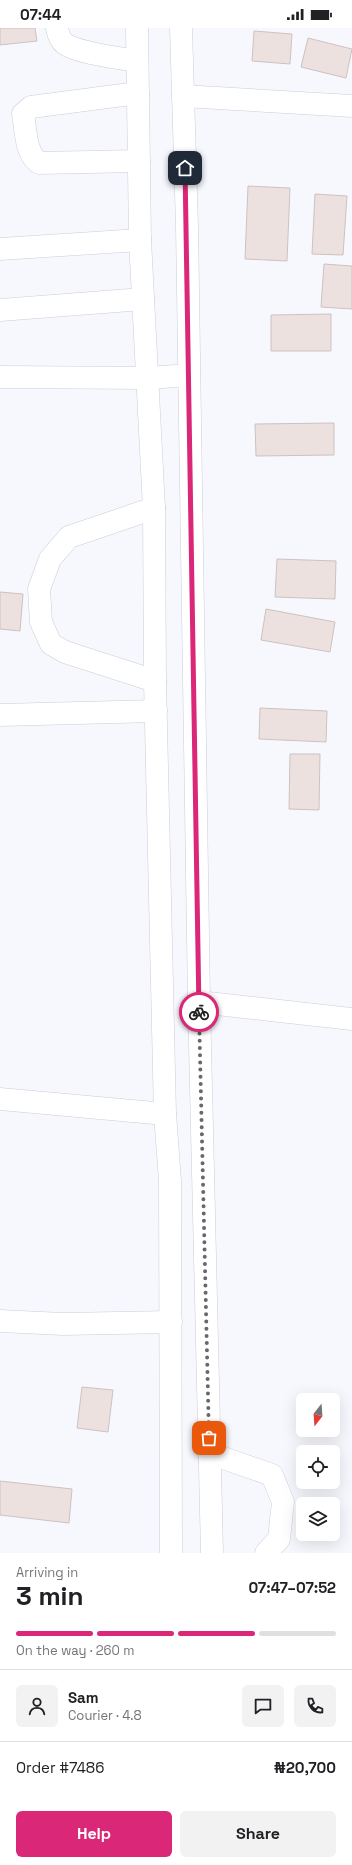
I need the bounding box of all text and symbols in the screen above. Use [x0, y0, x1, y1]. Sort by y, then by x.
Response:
text: 07:44 [20, 5, 61, 24]
pin [168, 151, 202, 185]
icon: home [174, 157, 196, 179]
courier [179, 992, 219, 1032]
icon: bike [188, 1001, 210, 1023]
north arrow [296, 1393, 340, 1437]
map controls [296, 1393, 340, 1541]
pin [192, 1421, 226, 1455]
icon: bag [198, 1427, 220, 1449]
button: locate [296, 1445, 340, 1489]
button: layers [296, 1497, 340, 1541]
text: Arriving in [16, 1564, 78, 1581]
text: 07:47–07:52 [248, 1578, 336, 1597]
text: 3 min [16, 1579, 84, 1613]
text: On the way · 260 m [16, 1642, 134, 1659]
button: person [16, 1685, 58, 1727]
button: chat [242, 1685, 284, 1727]
button: phone [294, 1685, 336, 1727]
text: Sam [68, 1688, 99, 1707]
text: Courier · 4.8 [68, 1707, 142, 1724]
text: Order #7486 [16, 1758, 104, 1777]
text: ₦20,700 [274, 1758, 336, 1777]
button: Help [16, 1811, 172, 1857]
button: Share [180, 1811, 336, 1857]

